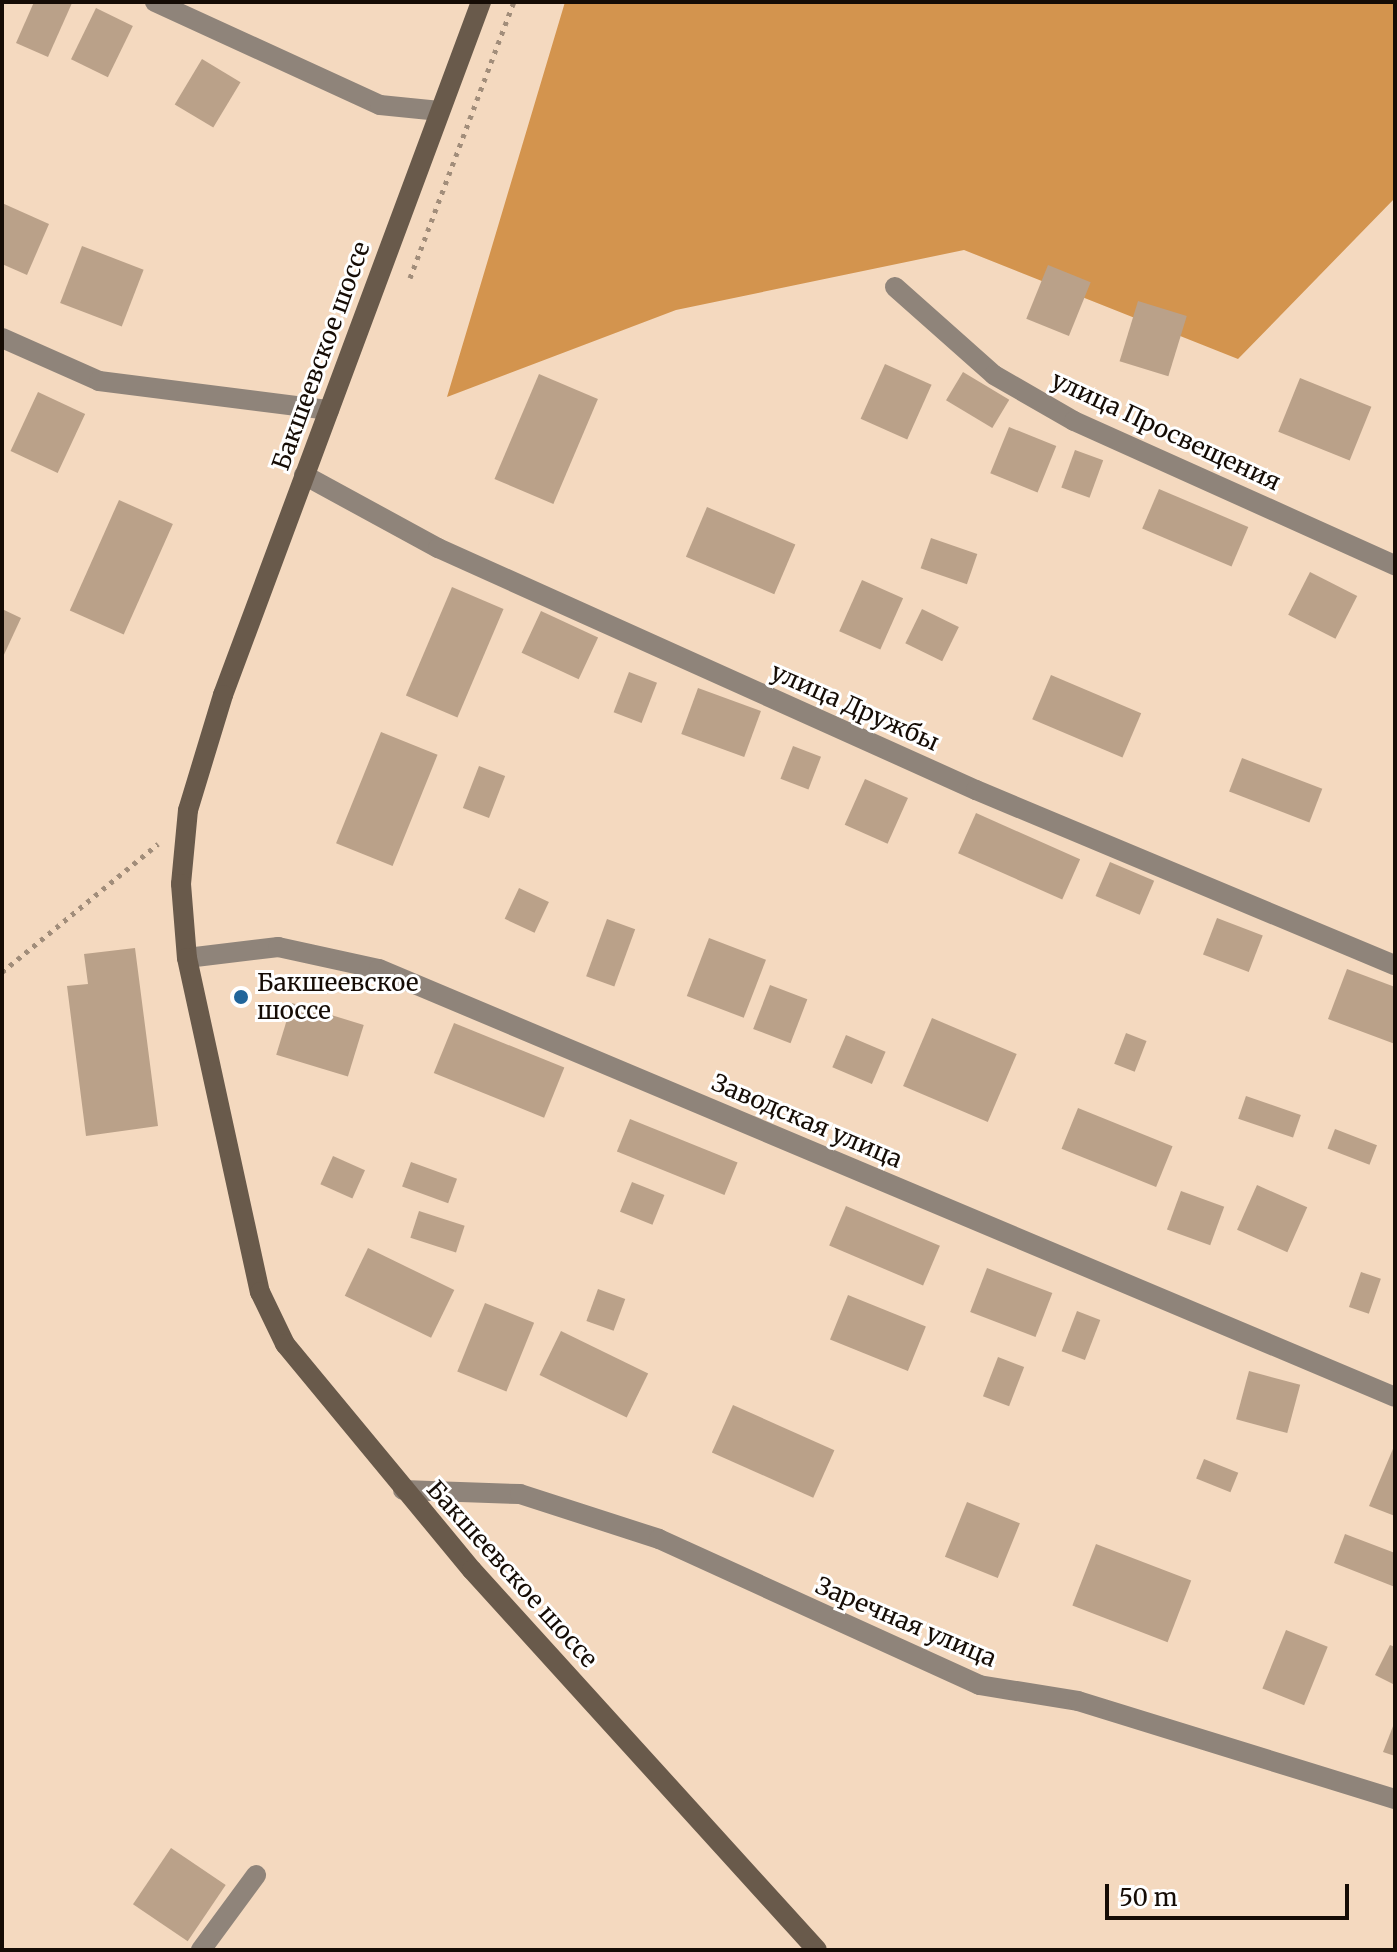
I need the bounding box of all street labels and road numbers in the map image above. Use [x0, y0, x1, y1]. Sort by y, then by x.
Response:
street label: Бакшеевское шоссе [266, 238, 376, 474]
street label: улица Просвещения [1047, 365, 1285, 497]
street label: улица Дружбы [767, 657, 943, 757]
street label: Заводская улица [708, 1068, 906, 1174]
street label: Бакшеевское шоссе [421, 1475, 603, 1673]
street label: Заречная улица [811, 1571, 1001, 1673]

